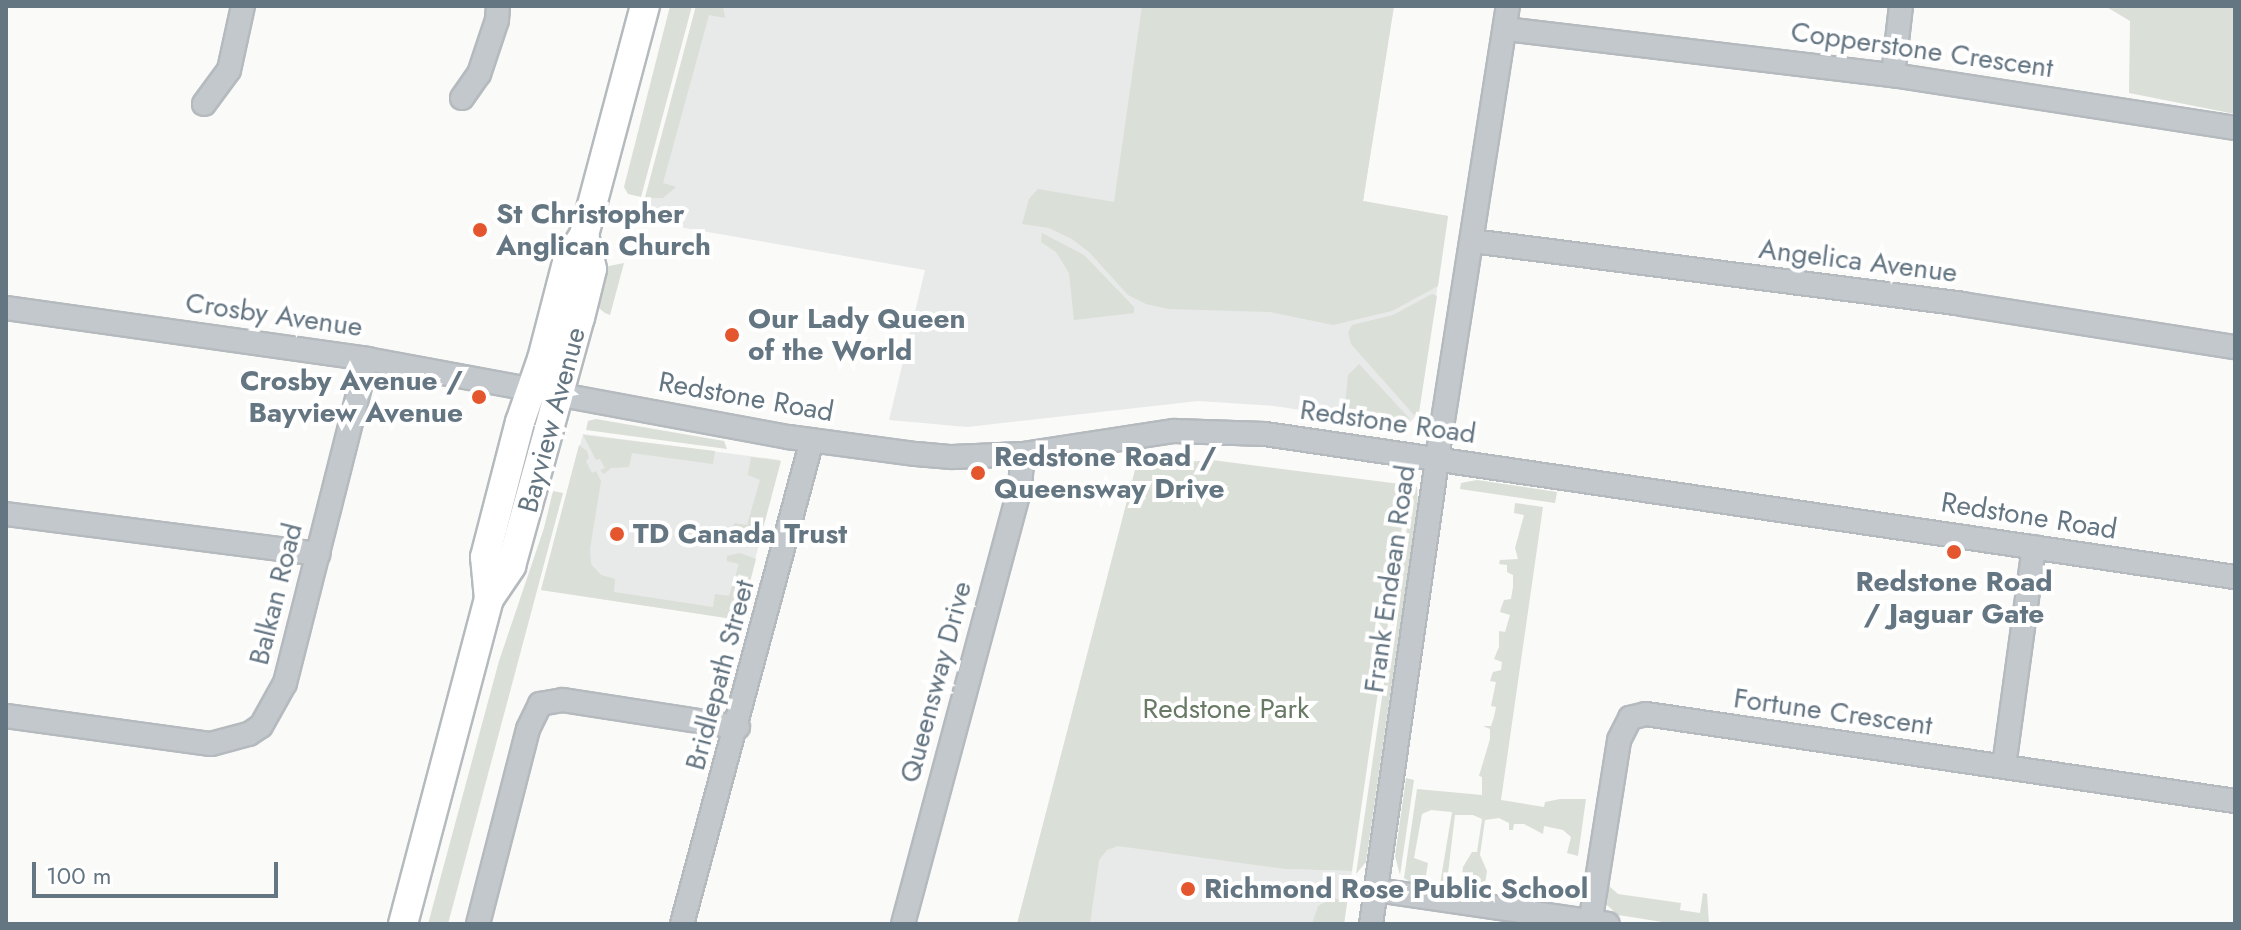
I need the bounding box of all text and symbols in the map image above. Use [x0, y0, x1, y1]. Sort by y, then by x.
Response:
street label: Copperstone Crescent [1789, 15, 2055, 85]
place label: St Christopher Anglican Church [496, 197, 711, 263]
marker: St Christopher Anglican Church [471, 221, 489, 239]
street label: Angelica Avenue [1757, 232, 1959, 290]
street label: Crosby Avenue [183, 286, 365, 344]
place label: Our Lady Queen of the World [748, 302, 966, 368]
street label: Bayview Avenue [511, 324, 593, 516]
marker: Our Lady Queen of the World [723, 326, 741, 344]
place label: Crosby Avenue / Bayview Avenue [240, 364, 463, 430]
street label: Redstone Road [656, 365, 836, 429]
marker: Crosby Avenue / Bayview Avenue [470, 388, 488, 406]
street label: Redstone Road [1298, 393, 1478, 451]
place label: Redstone Road / Queensway Drive [994, 440, 1224, 506]
street label: Frank Endean Road [1357, 463, 1423, 695]
marker: Redstone Road / Queensway Drive [969, 464, 987, 482]
street label: Redstone Road [1939, 486, 2119, 546]
place label: TD Canada Trust [633, 517, 847, 551]
street label: Balkan Road [242, 520, 310, 668]
marker: TD Canada Trust [608, 525, 626, 543]
marker: Redstone Road / Jaguar Gate [1945, 543, 1963, 561]
place label: Redstone Road / Jaguar Gate [1855, 565, 2053, 631]
street label: Bridlepath Street [678, 576, 762, 774]
street label: Queensway Drive [893, 578, 979, 786]
street label: Fortune Crescent [1731, 681, 1935, 743]
park label: Redstone Park [1143, 692, 1309, 726]
scale bar [36, 846, 282, 896]
text: 100 m [46, 858, 112, 893]
place label: Richmond Rose Public School [1204, 872, 1588, 906]
marker: Richmond Rose Public School [1179, 880, 1197, 898]

